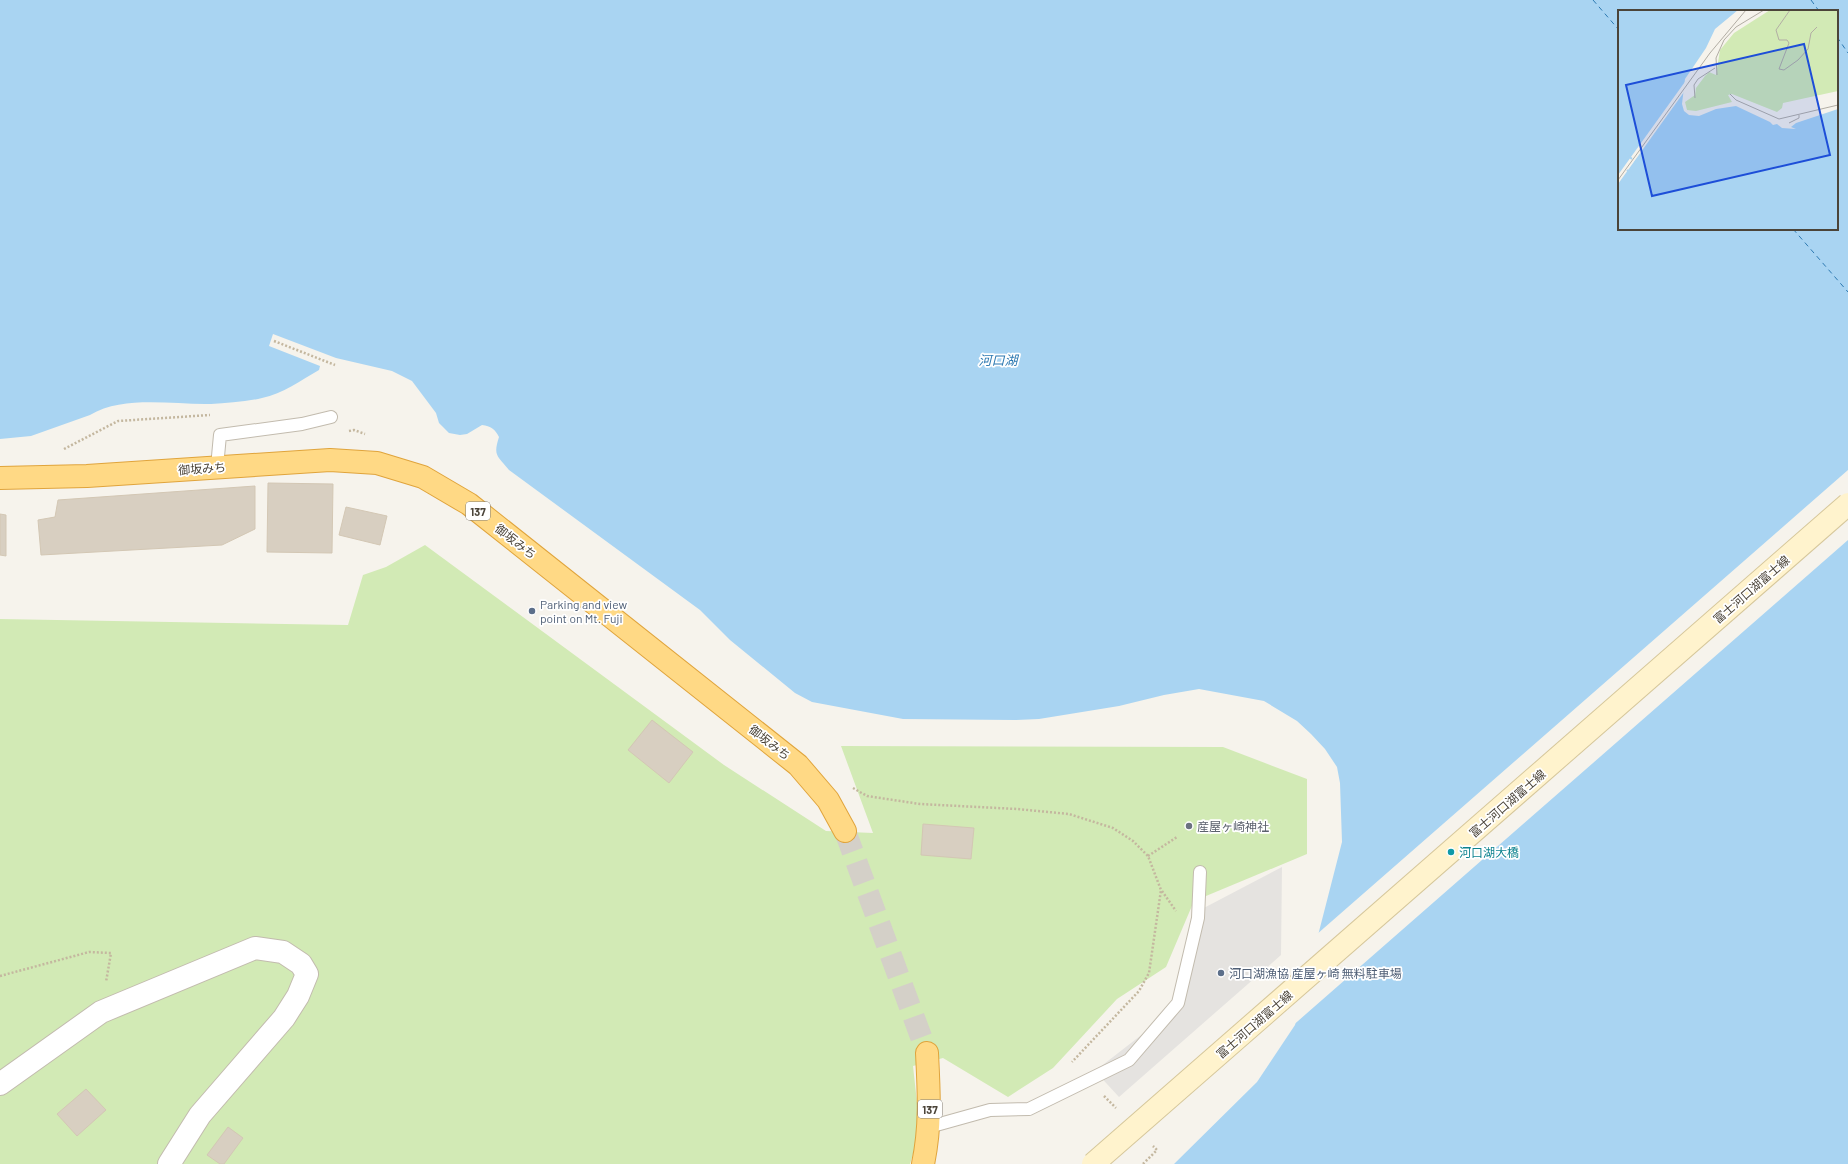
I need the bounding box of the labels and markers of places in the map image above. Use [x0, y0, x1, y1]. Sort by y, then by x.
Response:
place label: Parking and view point on Mt. Fuji [540, 597, 627, 625]
marker: Parking and view point on Mt. Fuji [527, 606, 537, 616]
place label: 産屋ヶ崎神社 [1197, 819, 1269, 833]
marker: 産屋ヶ崎神社 [1184, 821, 1194, 831]
place label: 河口湖大橋 [1459, 845, 1519, 859]
marker: 河口湖大橋 [1446, 847, 1456, 857]
place label: 河口湖漁協 産屋ヶ崎 無料駐車場 [1229, 966, 1402, 980]
marker: 河口湖漁協 産屋ヶ崎 無料駐車場 [1216, 968, 1226, 978]

